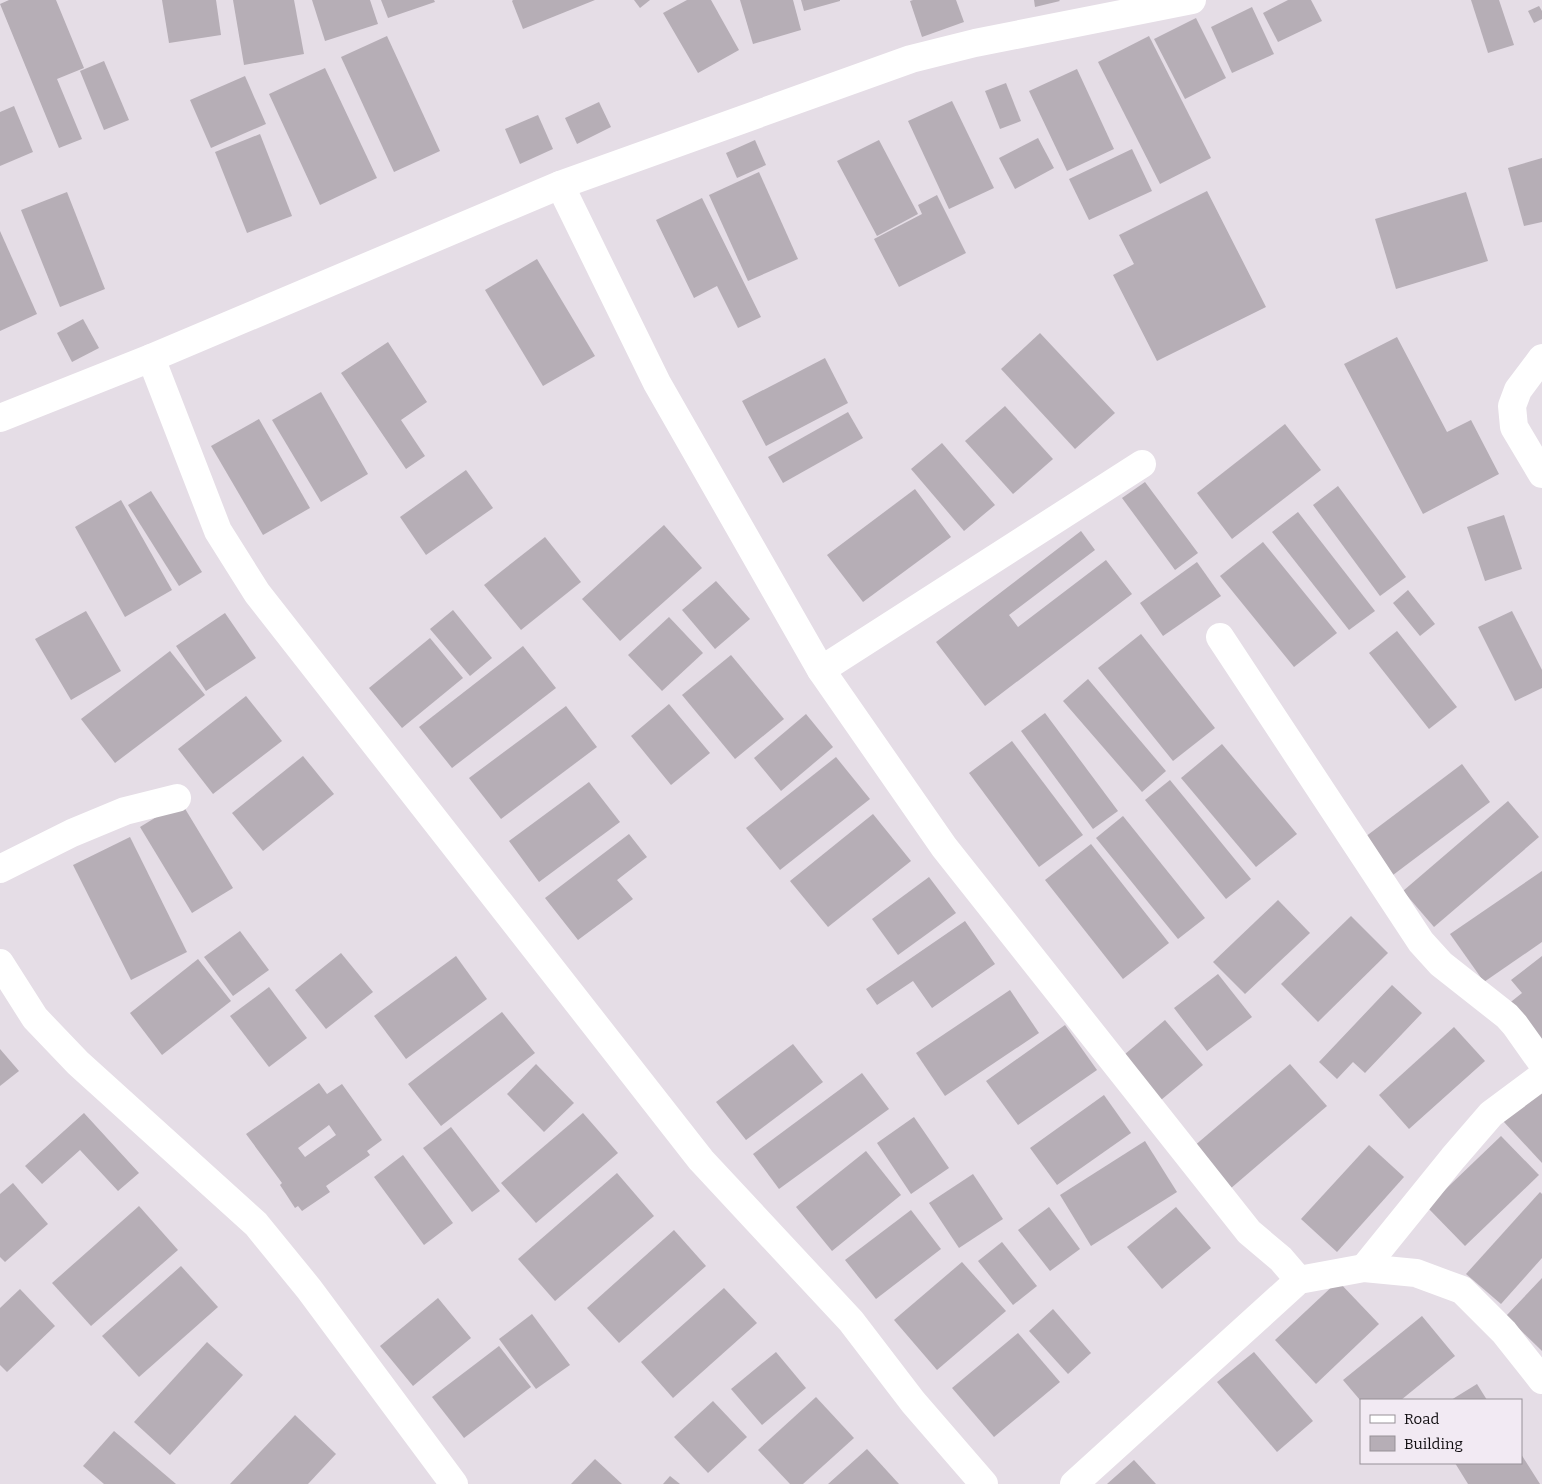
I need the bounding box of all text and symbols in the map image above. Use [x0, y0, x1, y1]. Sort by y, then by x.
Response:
legend [1360, 1399, 1522, 1464]
text: Road [1404, 1410, 1439, 1428]
text: Building [1404, 1435, 1463, 1453]

